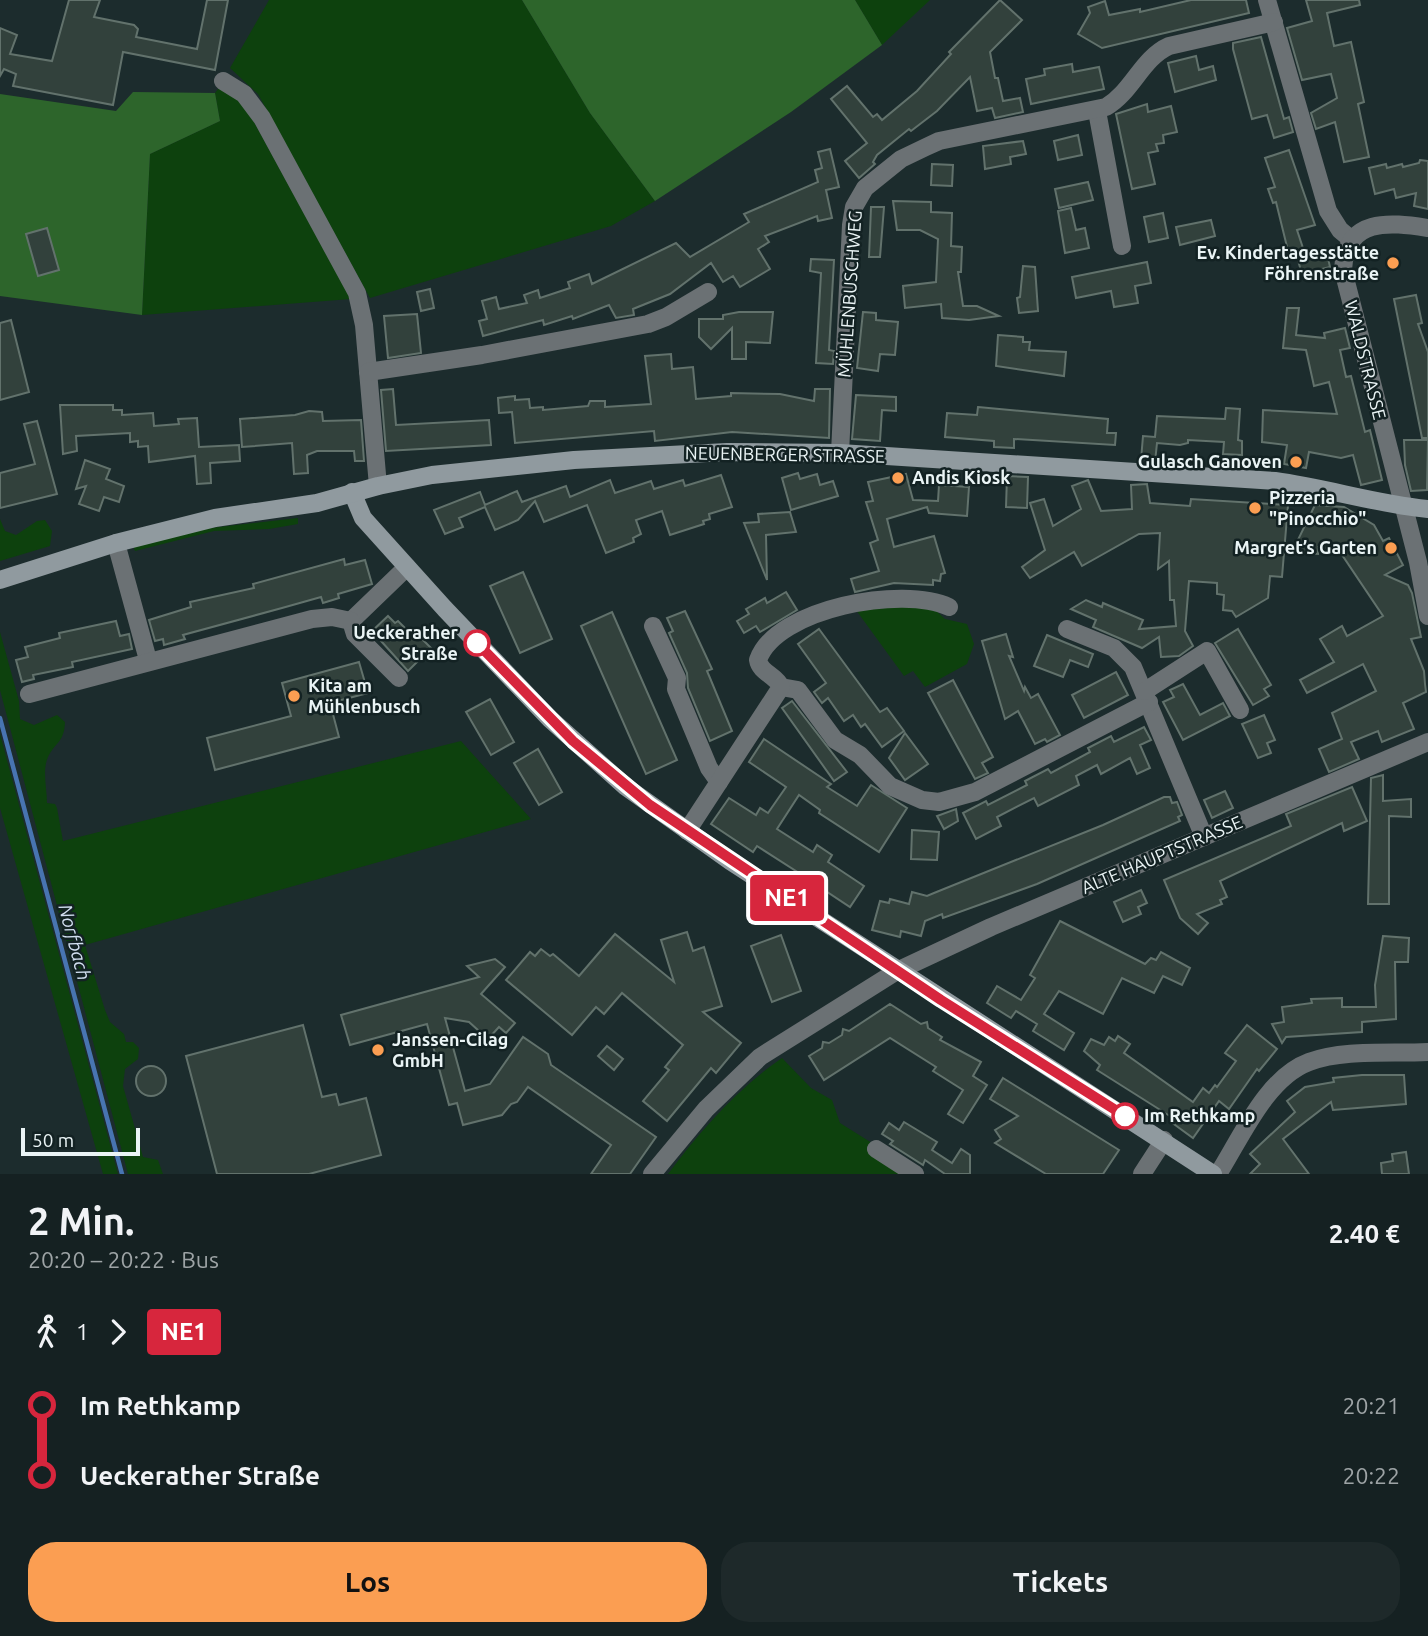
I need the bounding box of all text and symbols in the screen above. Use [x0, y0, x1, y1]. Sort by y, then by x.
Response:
street label: MÜHLENBUSCHWEG [833, 210, 865, 378]
place label: Ev. Kindertagesstätte Föhrenstraße [1197, 242, 1379, 283]
marker: Ev. Kindertagesstätte Föhrenstraße [1385, 255, 1401, 271]
street label: WALDSTRASSE [1341, 298, 1390, 421]
street label: NEUENBERGER STRASSE [685, 442, 885, 466]
place label: Gulasch Ganoven [1138, 451, 1282, 471]
marker: Gulasch Ganoven [1288, 454, 1304, 470]
place label: Andis Kiosk [912, 467, 1010, 487]
marker: Andis Kiosk [890, 470, 906, 486]
place label: Pizzeria "Pinocchio" [1269, 487, 1366, 528]
marker: Pizzeria "Pinocchio" [1247, 500, 1263, 516]
place label: Margret’s Garten [1234, 537, 1377, 557]
marker: Margret’s Garten [1383, 540, 1399, 556]
place label: Ueckerather Straße [353, 622, 459, 663]
marker: Ueckerather Straße [464, 630, 490, 656]
place label: Kita am Mühlenbusch [308, 675, 421, 716]
marker: Kita am Mühlenbusch [286, 688, 302, 704]
street label: ALTE HAUPTSTRASSE [1078, 811, 1245, 897]
line badge: NE1 [747, 875, 827, 921]
text: NE1 [764, 884, 810, 911]
water label: Norfbach [54, 902, 96, 982]
place label: Janssen-Cilag GmbH [392, 1029, 508, 1070]
marker: Janssen-Cilag GmbH [370, 1042, 386, 1058]
marker: Im Rethkamp [1112, 1103, 1138, 1129]
place label: Im Rethkamp [1144, 1105, 1255, 1125]
scale bar [21, 1125, 140, 1157]
text: 50 m [32, 1129, 74, 1151]
text: 2 Min. [28, 1200, 134, 1242]
text: 2.40 € [1329, 1219, 1400, 1248]
text: 20:20 – 20:22 · Bus [28, 1247, 219, 1272]
icon: walk [28, 1313, 66, 1351]
icon: forward [99, 1313, 137, 1351]
text: NE1 [161, 1318, 207, 1345]
text: 1 [76, 1319, 89, 1344]
text: Im Rethkamp [80, 1391, 241, 1420]
text: 20:21 [1342, 1393, 1400, 1418]
text: Ueckerather Straße [80, 1461, 320, 1490]
text: 20:22 [1342, 1463, 1400, 1488]
button: Los [28, 1542, 707, 1622]
button: Tickets [721, 1542, 1400, 1622]

